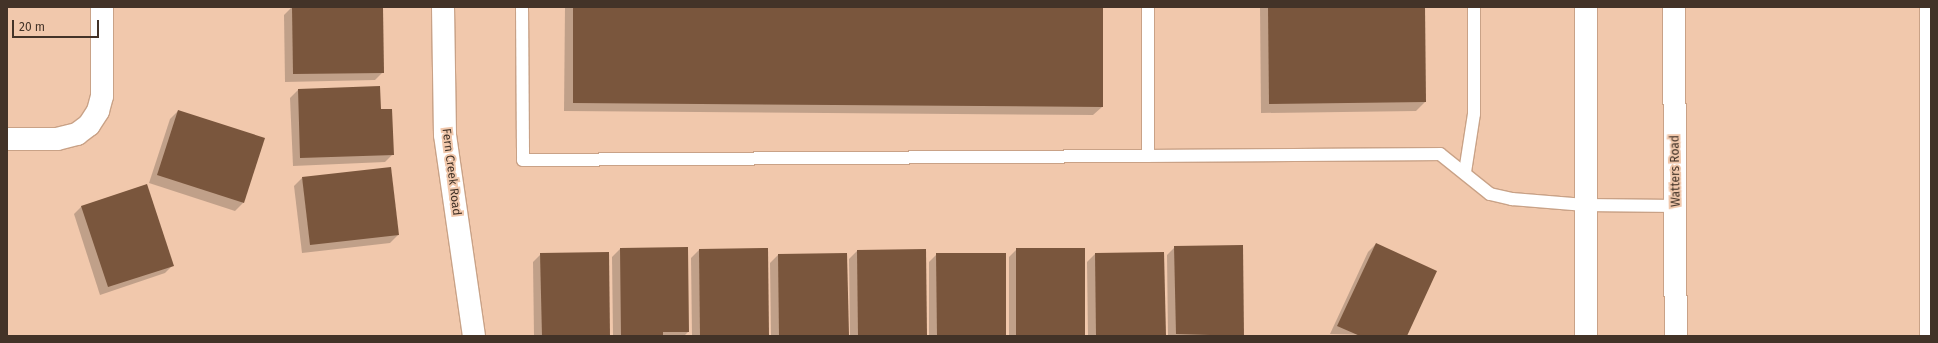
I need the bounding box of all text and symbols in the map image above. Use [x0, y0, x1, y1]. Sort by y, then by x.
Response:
scale bar [14, 12, 101, 38]
text: 20 m [19, 20, 45, 34]
street label: Fern Creek Road [439, 128, 463, 216]
street label: Watters Road [1668, 135, 1684, 207]

